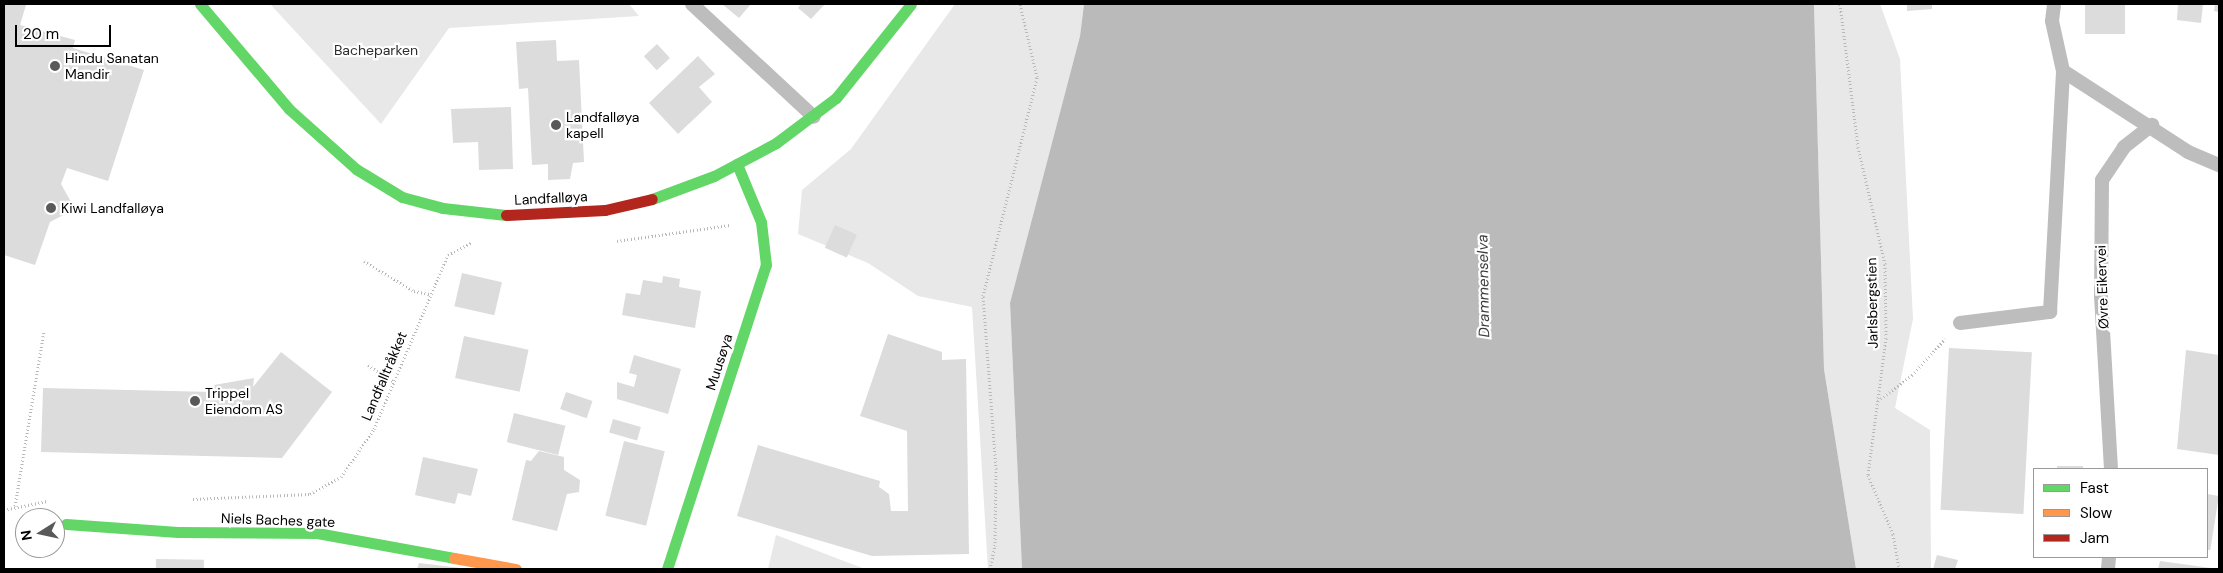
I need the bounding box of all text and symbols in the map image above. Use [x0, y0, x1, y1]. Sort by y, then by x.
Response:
scale bar [18, 15, 114, 47]
text: 20 m [23, 24, 59, 44]
park label: Bacheparken [334, 42, 418, 58]
place label: Hindu Sanatan Mandir [65, 50, 159, 82]
marker: Hindu Sanatan Mandir [49, 60, 61, 72]
place label: Landfalløya kapell [566, 109, 639, 142]
marker: Landfalløya kapell [550, 119, 562, 131]
street label: Landfalløya [514, 188, 588, 208]
place label: Kiwi Landfalløya [61, 200, 164, 216]
marker: Kiwi Landfalløya [45, 202, 57, 214]
water label: Drammenselva [1474, 234, 1494, 338]
street label: Øvre Eikervei [2092, 245, 2112, 329]
street label: Jarlsbergstien [1863, 257, 1881, 349]
street label: Landfalltråkket [358, 329, 410, 423]
street label: Muusøya [702, 332, 736, 392]
place label: Trippel Eiendom AS [205, 385, 283, 418]
marker: Trippel Eiendom AS [189, 395, 201, 407]
legend [2033, 468, 2208, 558]
text: Fast [2080, 478, 2109, 498]
text: Slow [2080, 503, 2112, 523]
north arrow [15, 508, 65, 558]
street label: Niels Baches gate [221, 510, 335, 530]
text: Jam [2080, 528, 2109, 548]
text: N [16, 529, 36, 542]

